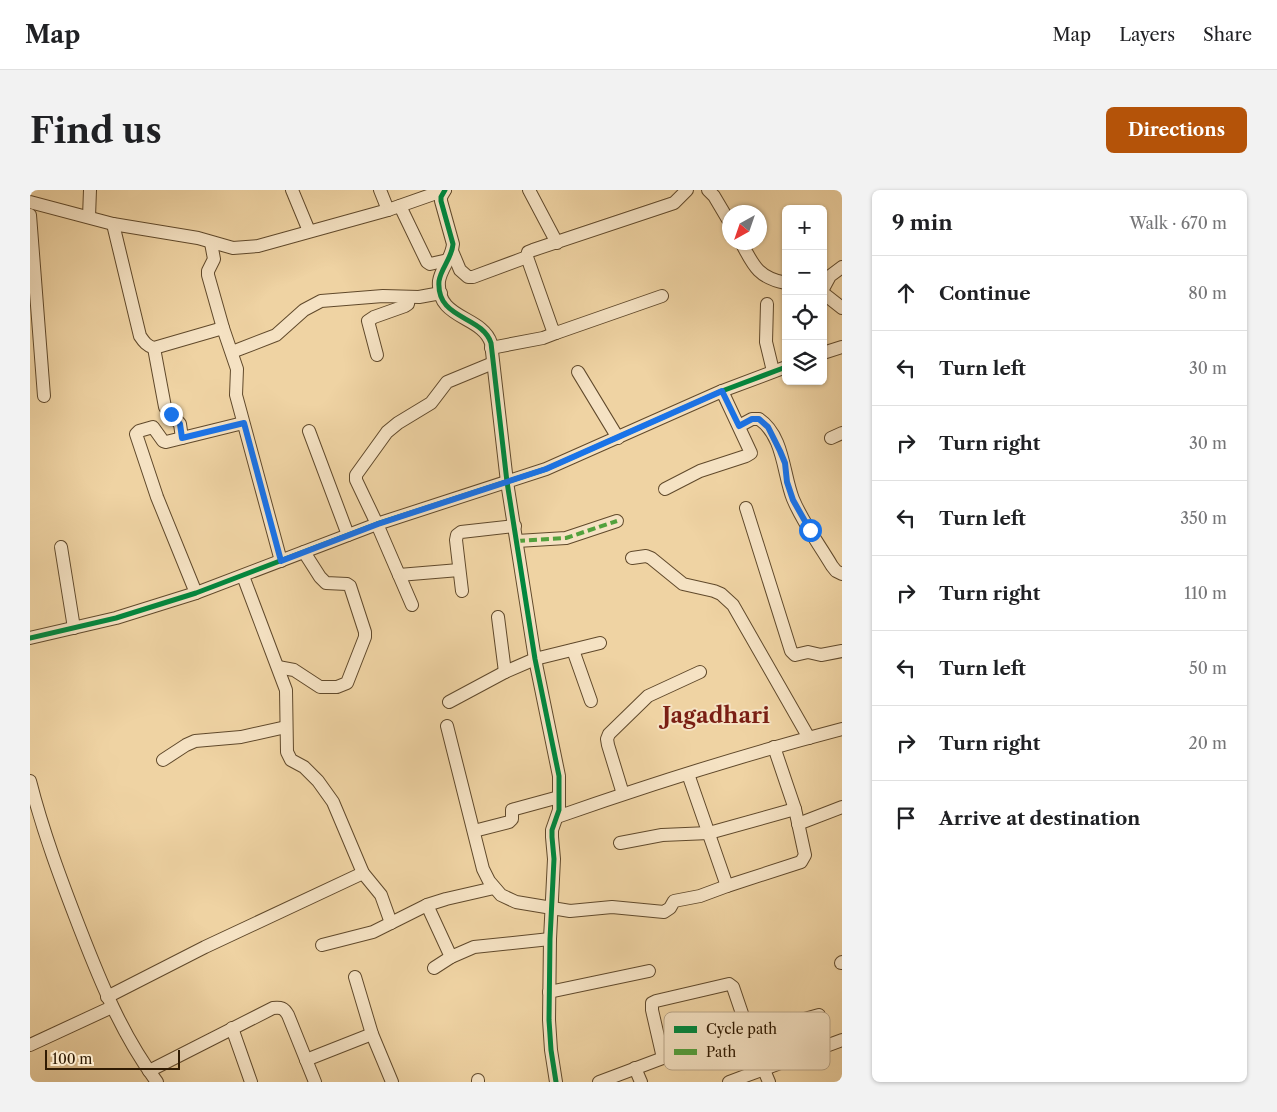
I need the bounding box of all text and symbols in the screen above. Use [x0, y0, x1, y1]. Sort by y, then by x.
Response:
text: Map [25, 20, 80, 49]
text: Map [1053, 24, 1091, 46]
text: Layers [1119, 24, 1175, 46]
text: Share [1203, 24, 1252, 46]
button: Directions [1106, 107, 1247, 153]
text: Find us [30, 109, 162, 152]
north arrow [722, 205, 767, 250]
map controls [782, 205, 827, 385]
button: + [782, 205, 827, 250]
text: 9 min [892, 210, 953, 235]
text: Walk · 670 m [1129, 213, 1227, 233]
button: − [782, 250, 827, 295]
icon: ahead [892, 279, 920, 307]
text: Continue [939, 282, 1031, 305]
text: 80 m [1188, 283, 1227, 303]
button: locate [782, 295, 827, 340]
button: layers [782, 340, 827, 385]
icon: left [892, 354, 920, 382]
text: Turn left [939, 357, 1026, 380]
text: 30 m [1189, 358, 1227, 378]
route end [160, 403, 183, 426]
icon: right [892, 429, 920, 457]
text: Turn right [939, 432, 1040, 455]
text: 30 m [1189, 433, 1227, 453]
icon: left [892, 504, 920, 532]
text: Turn left [939, 507, 1026, 530]
text: 350 m [1180, 508, 1227, 528]
route start [799, 519, 822, 542]
icon: right [892, 579, 920, 607]
text: Turn right [939, 582, 1040, 605]
text: 110 m [1184, 583, 1227, 603]
icon: left [892, 654, 920, 682]
text: Turn left [939, 657, 1026, 680]
text: 50 m [1189, 658, 1227, 678]
district label: Jagadhari [658, 702, 770, 729]
icon: right [892, 729, 920, 757]
text: Turn right [939, 732, 1040, 755]
text: 20 m [1188, 733, 1227, 753]
icon: arrive [892, 804, 920, 832]
text: Arrive at destination [939, 807, 1140, 830]
legend [664, 1012, 830, 1070]
text: Cycle path [706, 1020, 777, 1038]
text: Path [706, 1043, 736, 1061]
scale bar [45, 1047, 180, 1070]
text: 100 m [52, 1050, 92, 1068]

